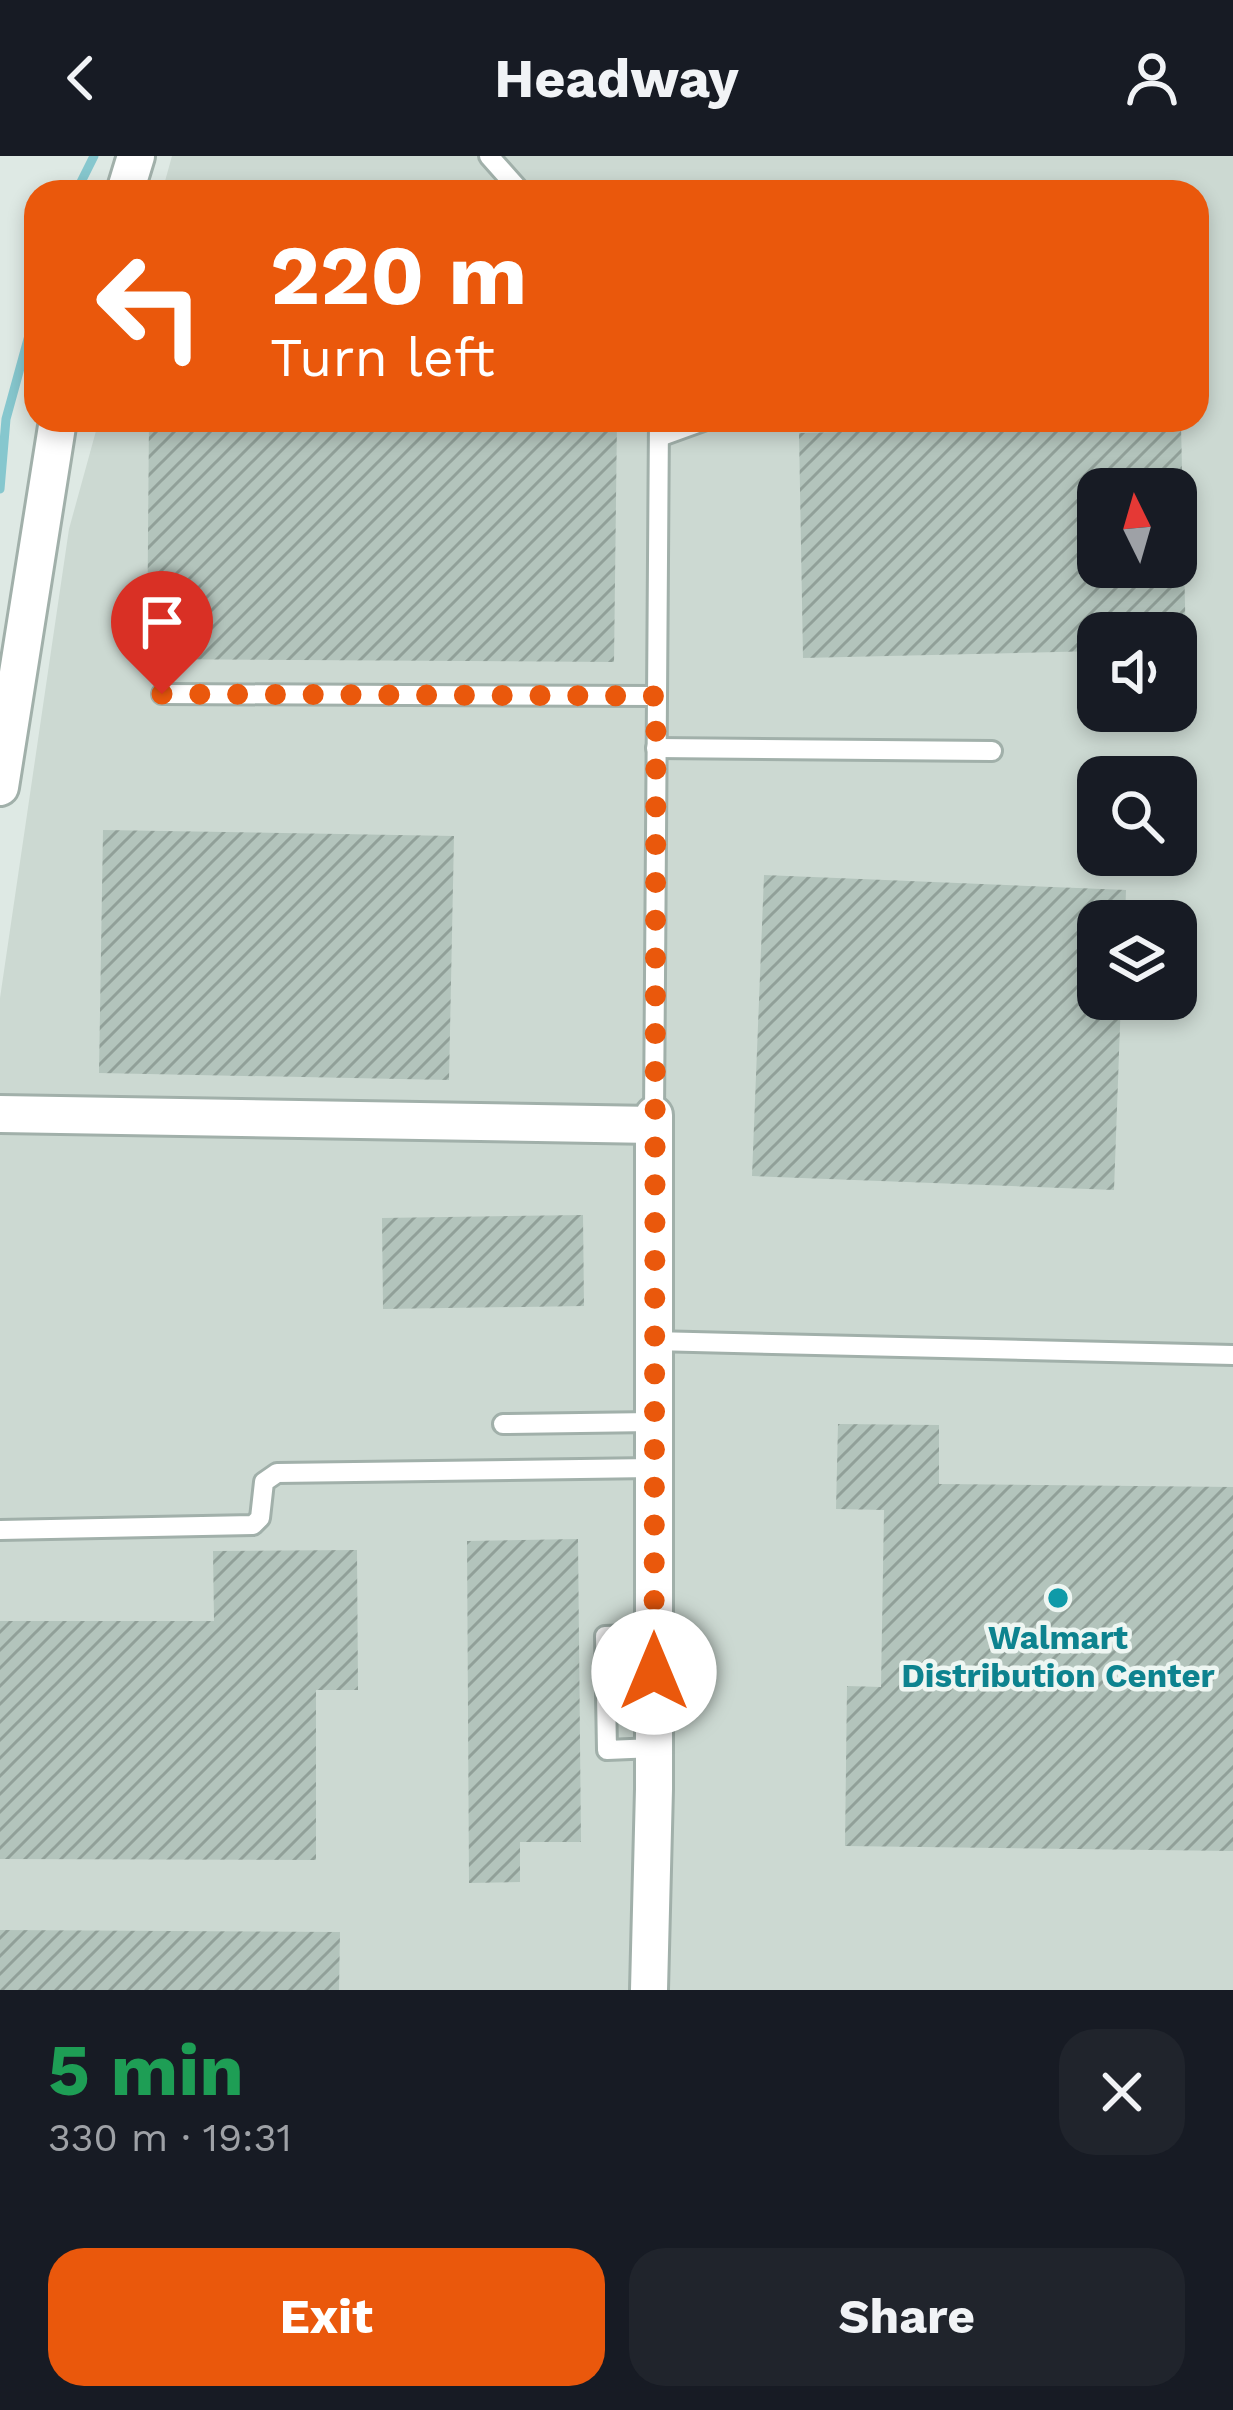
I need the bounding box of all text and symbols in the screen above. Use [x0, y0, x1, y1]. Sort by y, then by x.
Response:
icon: back [48, 45, 114, 111]
icon: person [1119, 45, 1185, 111]
text: Headway [494, 47, 739, 110]
text: 220 m [270, 226, 527, 324]
icon: left [72, 228, 228, 384]
text: Turn left [270, 326, 495, 389]
north arrow [1077, 468, 1197, 588]
map controls [1077, 468, 1197, 1020]
pin [111, 571, 213, 694]
icon: arrive [129, 589, 195, 655]
button: sound [1077, 612, 1197, 732]
button: search [1077, 756, 1197, 876]
button: layers [1077, 900, 1197, 1020]
marker: Walmart Distribution Center [1045, 1585, 1071, 1611]
position arrow [591, 1609, 717, 1735]
place label: Walmart Distribution Center [901, 1618, 1215, 1695]
text: 5 min [48, 2028, 244, 2112]
button: close [1059, 2029, 1185, 2155]
text: 330 m · 19:31 [48, 2115, 292, 2160]
button: Exit [48, 2248, 605, 2386]
button: Share [629, 2248, 1185, 2386]

